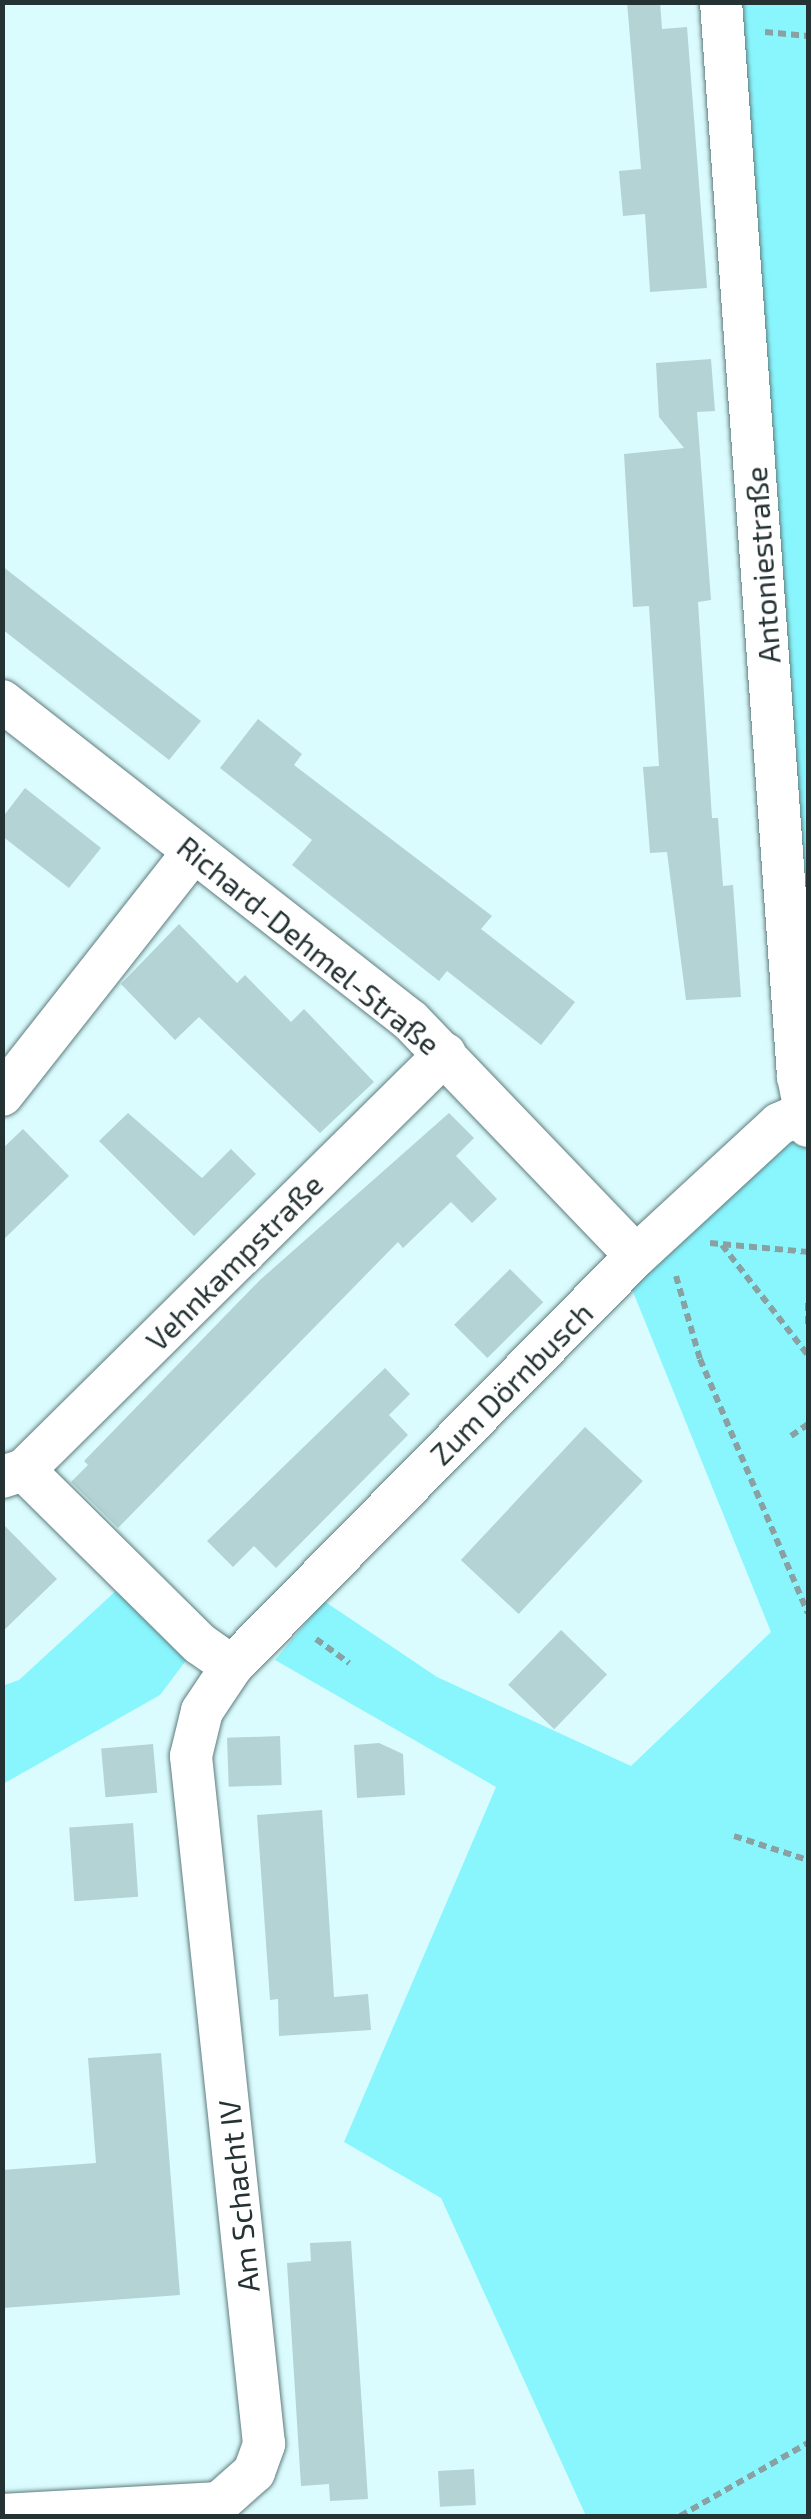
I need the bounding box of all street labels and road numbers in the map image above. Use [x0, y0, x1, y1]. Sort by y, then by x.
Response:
street label: Antoniestraße [737, 465, 787, 665]
street label: Richard-Dehmel-Straße [171, 828, 447, 1062]
street label: Vehnkampstraße [138, 1166, 330, 1358]
street label: Zum Dörnbusch [422, 1294, 600, 1472]
street label: Am Schacht IV [210, 2098, 266, 2294]

